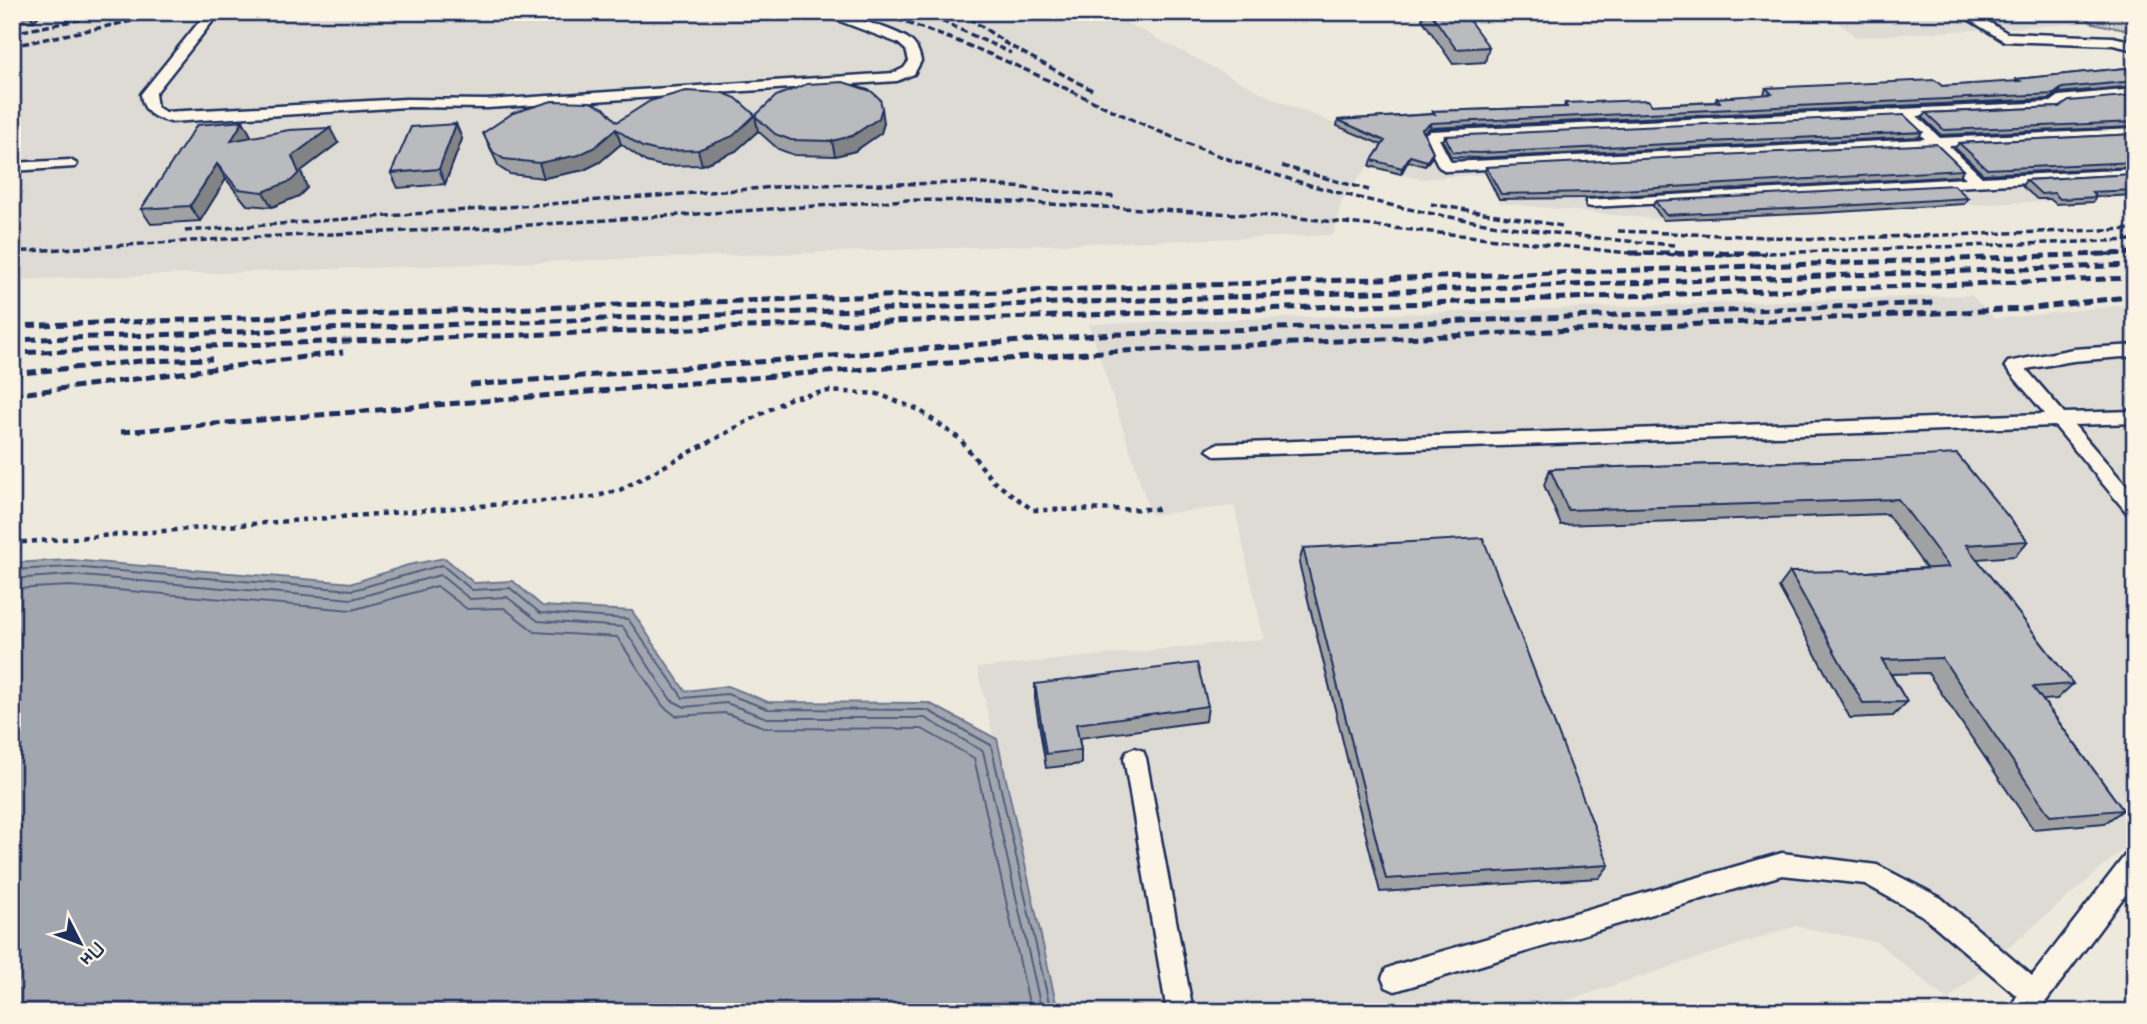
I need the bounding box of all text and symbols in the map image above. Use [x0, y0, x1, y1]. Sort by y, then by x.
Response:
north arrow [46, 908, 116, 978]
text: Пн [74, 936, 109, 970]

